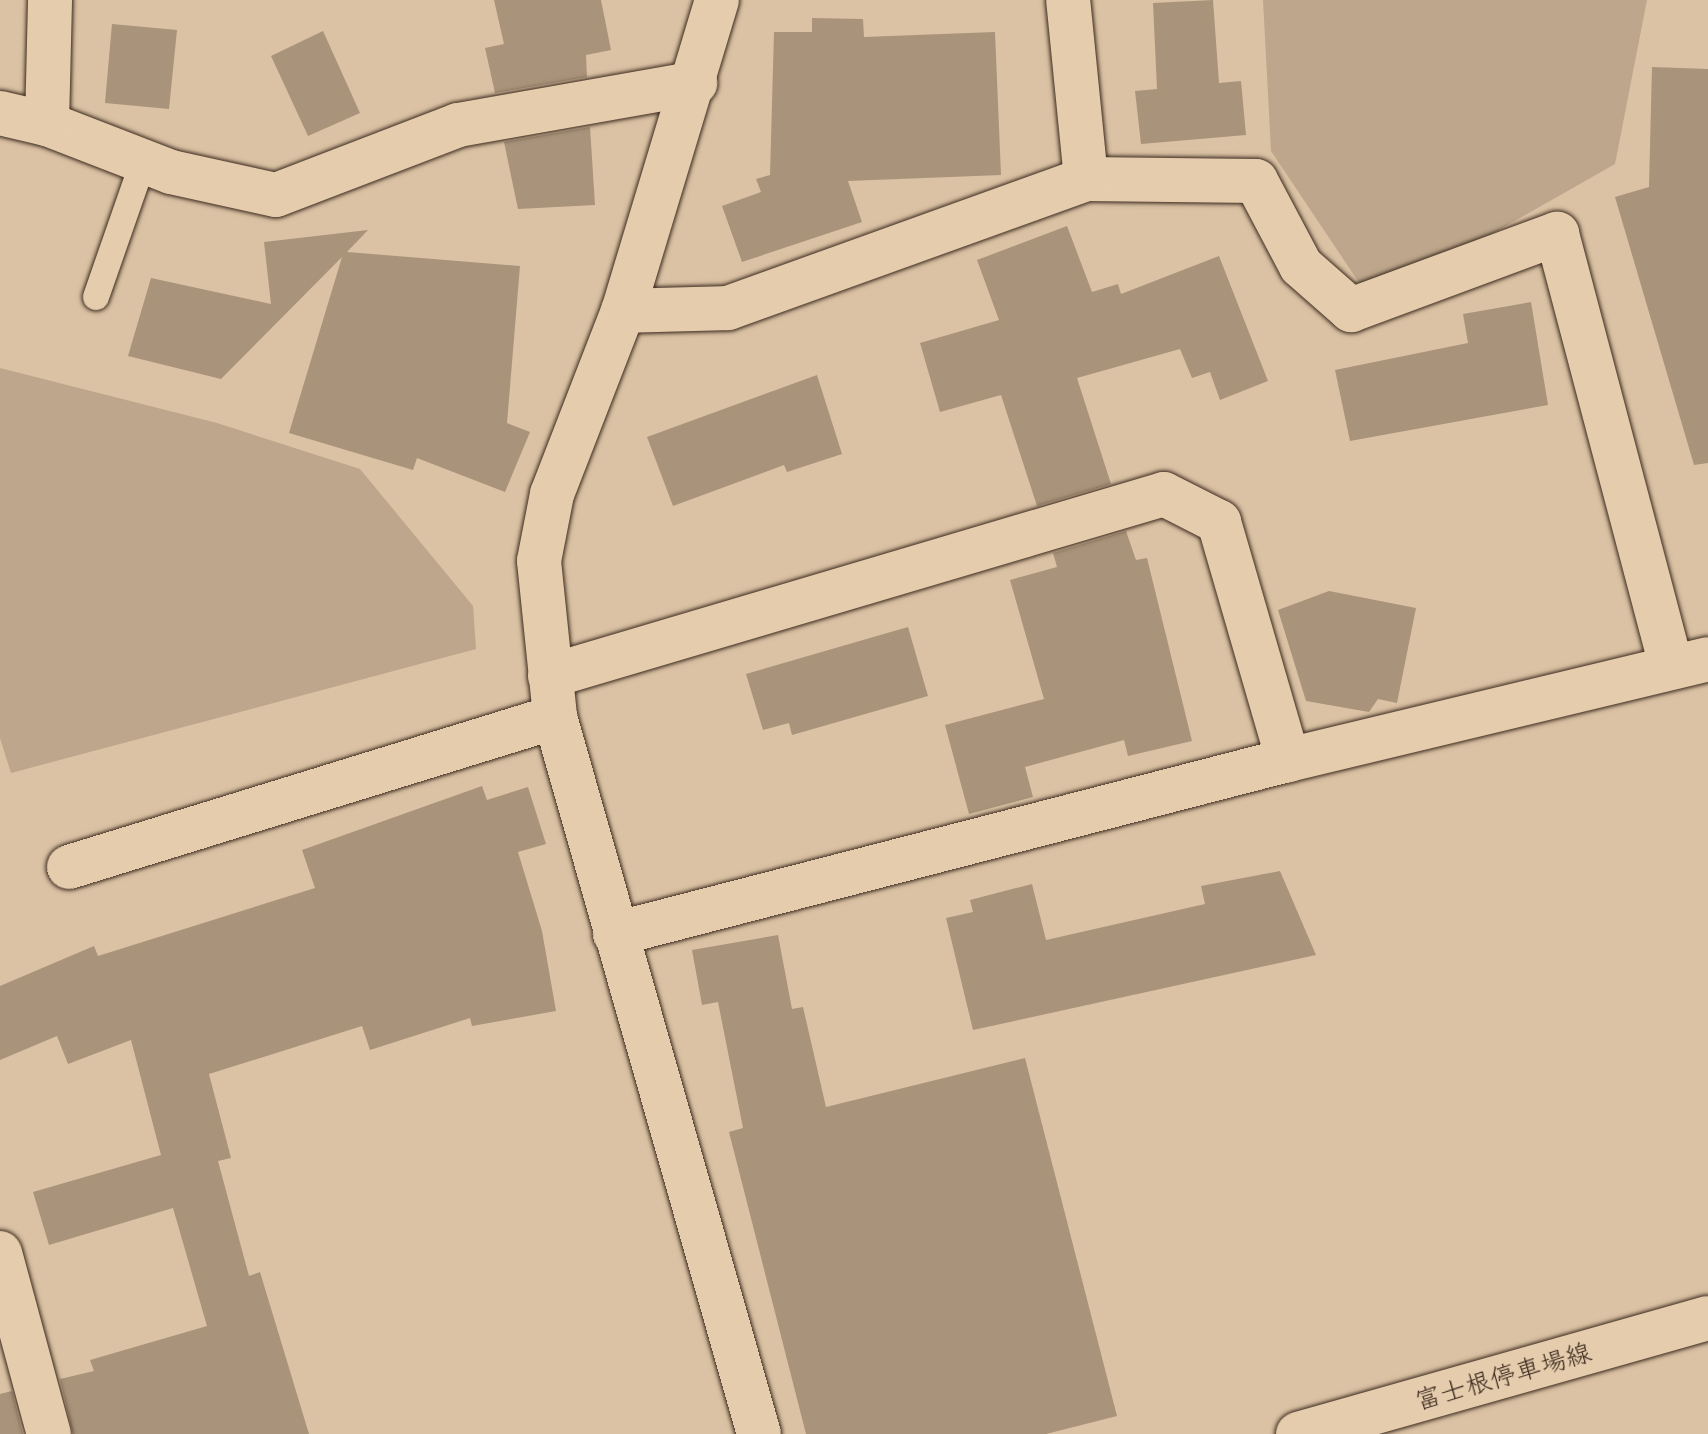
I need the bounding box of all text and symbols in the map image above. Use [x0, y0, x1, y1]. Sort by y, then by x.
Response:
street label: 富士根停車場線 [1411, 1336, 1595, 1416]

